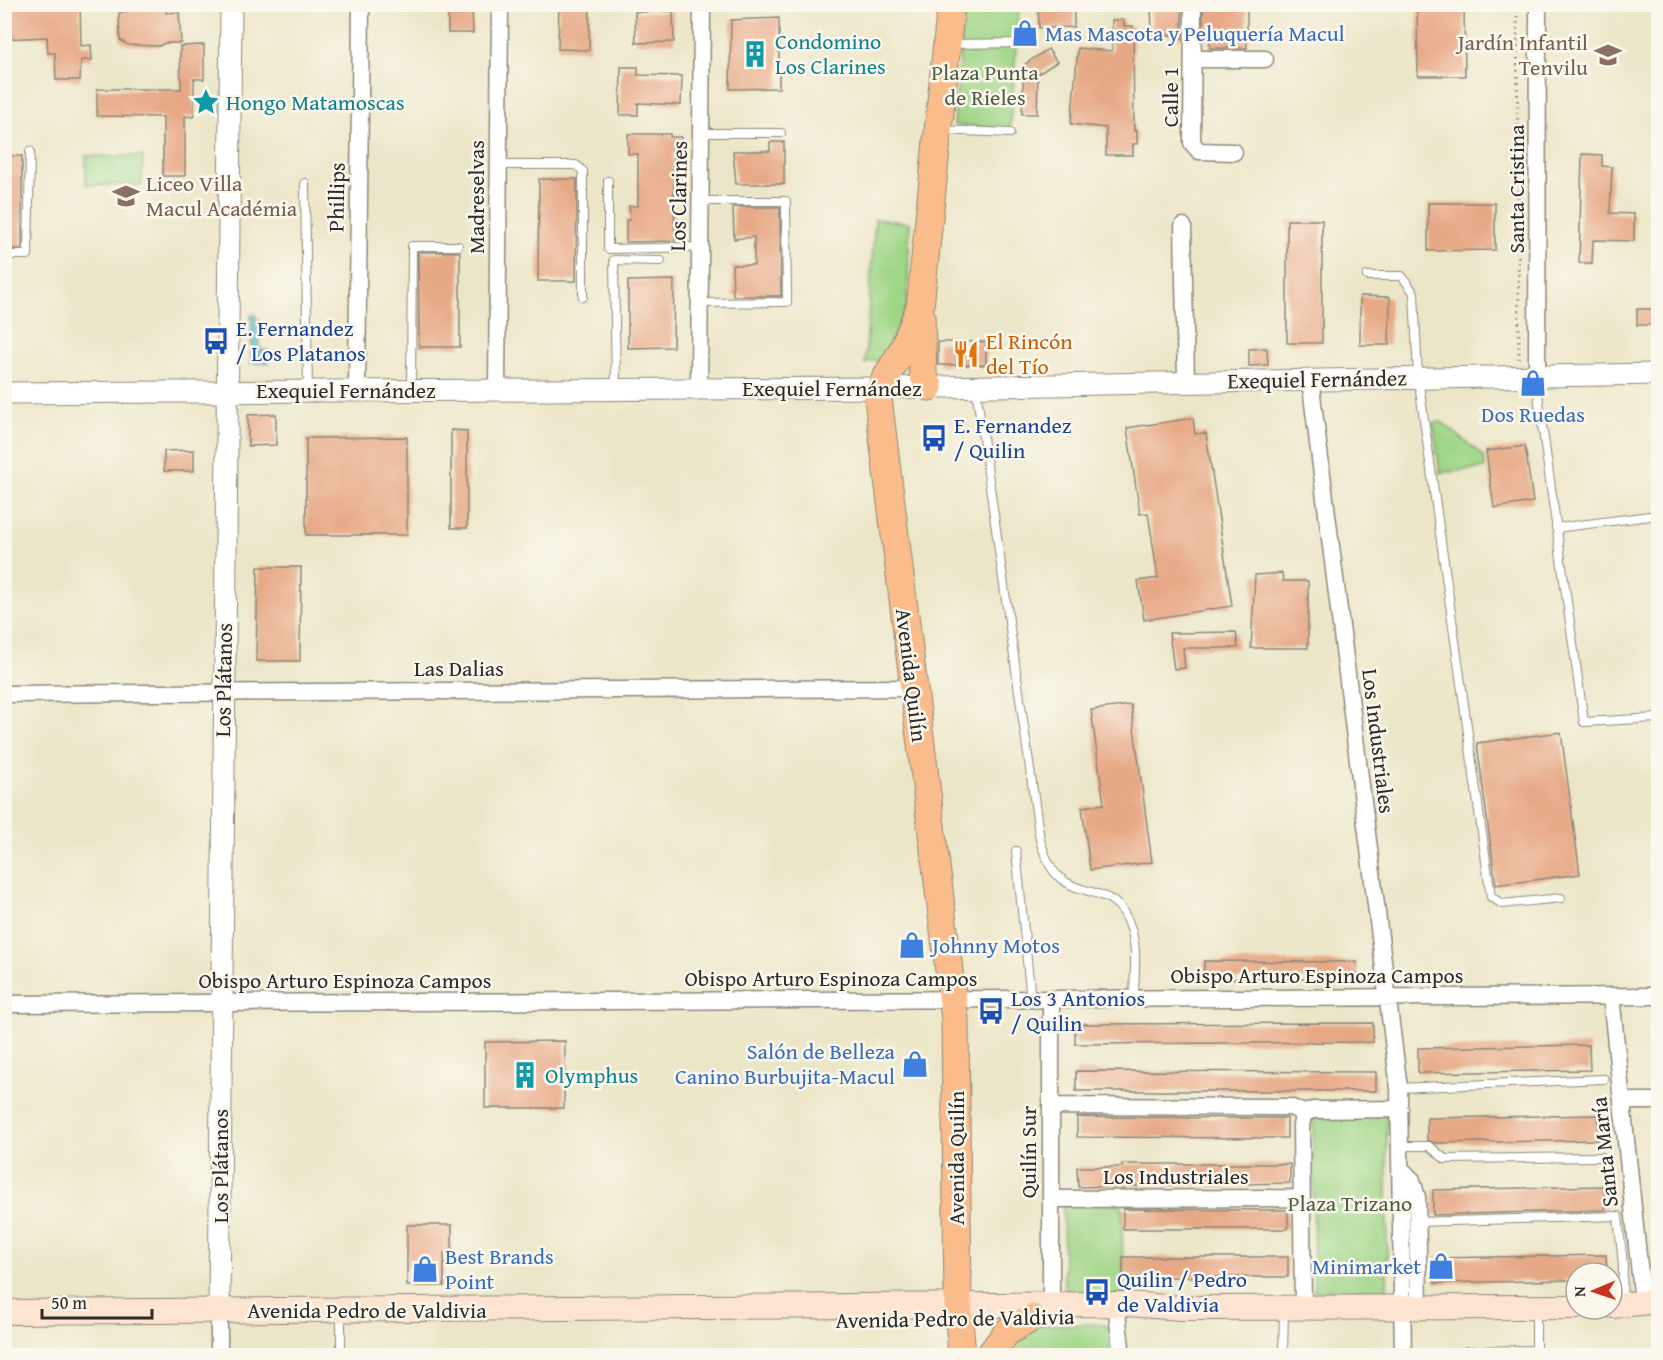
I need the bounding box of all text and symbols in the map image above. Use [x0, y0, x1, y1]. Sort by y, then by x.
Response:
place label: Mas Mascota y Peluquería Macul [1045, 17, 1345, 49]
shop icon: Mas Mascota y Peluquería Macul [1010, 18, 1040, 48]
place label: Condomino Los Clarines [775, 25, 886, 82]
place label: Jardín Infantil Tenvilu [1455, 26, 1588, 83]
building icon: Condomino Los Clarines [740, 39, 770, 69]
school or university icon: Jardín Infantil Tenvilu [1593, 40, 1623, 70]
park label: Plaza Punta de Rieles [931, 56, 1039, 113]
street label: Calle 1 [1154, 67, 1186, 127]
place label: Hongo Matamoscas [226, 86, 405, 118]
place icon: Hongo Matamoscas [191, 87, 221, 117]
street label: Santa Cristina [1500, 124, 1532, 254]
street label: Madreselvas [460, 140, 492, 254]
street label: Los Clarines [661, 140, 695, 252]
street label: Phillips [319, 162, 353, 232]
place label: Liceo Villa Macul Académia [146, 167, 298, 224]
school or university icon: Liceo Villa Macul Académia [111, 181, 141, 211]
place label: E. Fernandez / Los Platanos [236, 312, 366, 369]
place label: El Rincón del Tío [986, 325, 1073, 382]
bus stop icon: E. Fernandez / Los Platanos [201, 326, 231, 356]
restaurant icon: El Rincón del Tío [951, 339, 981, 369]
street label: Exequiel Fernández [1227, 361, 1407, 397]
shop icon: Dos Ruedas [1518, 368, 1548, 398]
street label: Exequiel Fernández [742, 372, 922, 404]
street label: Exequiel Fernández [256, 374, 436, 406]
place label: Dos Ruedas [1481, 398, 1585, 430]
place label: E. Fernandez / Quilin [954, 409, 1072, 466]
bus stop icon: E. Fernandez / Quilin [919, 423, 949, 453]
street label: Avenida Quilín [888, 606, 936, 744]
street label: Los Plátanos [206, 623, 240, 737]
street label: Las Dalias [414, 652, 504, 684]
street label: Los Industriales [1354, 667, 1404, 815]
place label: Johnny Motos [929, 929, 1060, 961]
shop icon: Johnny Motos [897, 930, 927, 960]
street label: Obispo Arturo Espinoza Campos [1171, 959, 1464, 991]
street label: Obispo Arturo Espinoza Campos [685, 962, 978, 994]
street label: Obispo Arturo Espinoza Campos [199, 964, 492, 996]
place label: Los 3 Antonios / Quilin [1011, 982, 1145, 1039]
bus stop icon: Los 3 Antonios / Quilin [976, 996, 1006, 1026]
place label: Salón de Belleza Canino Burbujita-Macul [675, 1035, 896, 1092]
shop icon: Salón de Belleza Canino Burbujita-Macul [900, 1049, 930, 1079]
place label: Olymphus [545, 1059, 638, 1091]
building icon: Olymphus [510, 1060, 540, 1090]
street label: Avenida Quilín [940, 1090, 972, 1225]
street label: Santa María [1582, 1095, 1626, 1209]
street label: Quilín Sur [1012, 1106, 1044, 1198]
street label: Los Plátanos [204, 1109, 236, 1223]
street label: Los Industriales [1103, 1160, 1249, 1192]
park label: Plaza Trizano [1288, 1187, 1412, 1219]
place label: Best Brands Point [445, 1240, 554, 1297]
place label: Minimarket [1312, 1250, 1421, 1282]
shop icon: Minimarket [1426, 1251, 1456, 1281]
shop icon: Best Brands Point [410, 1254, 440, 1284]
north arrow [1564, 1261, 1624, 1321]
place label: Quilin / Pedro de Valdivia [1117, 1263, 1247, 1320]
bus stop icon: Quilin / Pedro de Valdivia [1082, 1277, 1112, 1307]
scale bar [42, 1282, 152, 1320]
text: N [1567, 1285, 1591, 1297]
text: 50 m [51, 1289, 87, 1316]
street label: Avenida Pedro de Valdivia [247, 1294, 487, 1326]
street label: Avenida Pedro de Valdivia [835, 1300, 1075, 1336]

